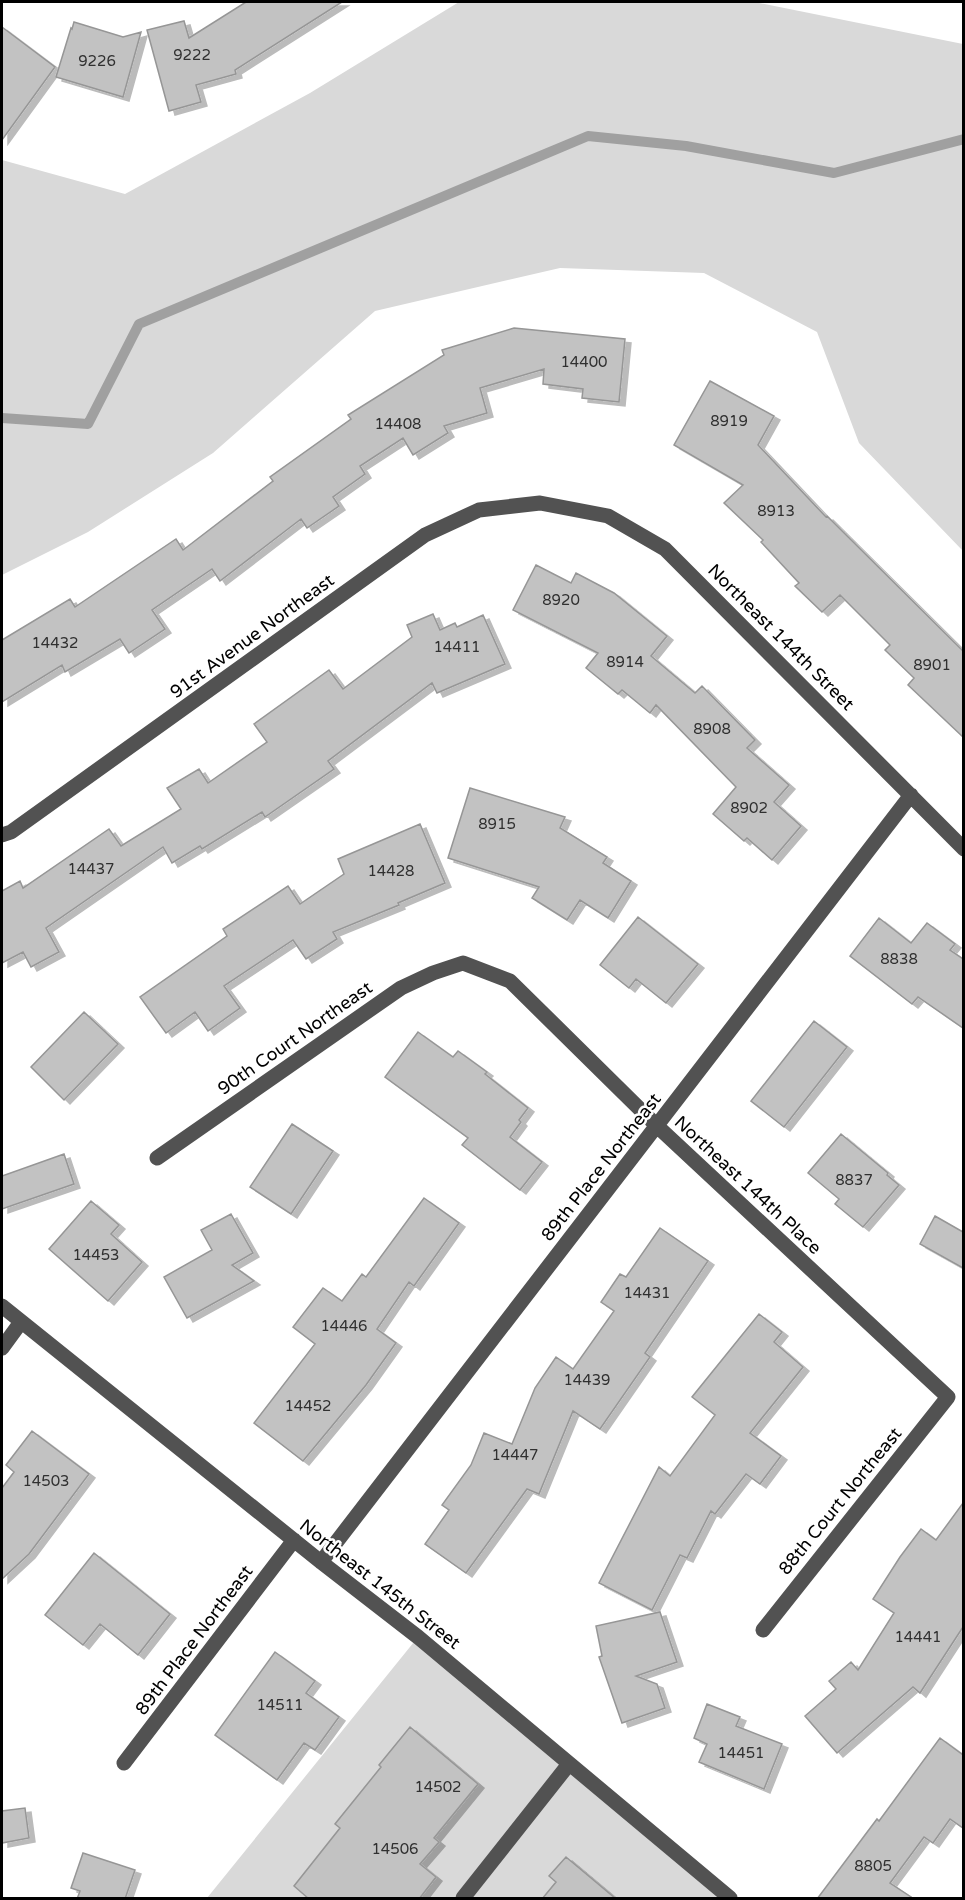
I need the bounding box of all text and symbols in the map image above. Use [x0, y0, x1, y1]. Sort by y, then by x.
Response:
house number: 9222 [173, 46, 211, 64]
house number: 9226 [78, 52, 116, 70]
house number: 14400 [560, 353, 608, 371]
house number: 8919 [710, 412, 748, 430]
house number: 14408 [374, 415, 422, 433]
house number: 8913 [757, 502, 795, 520]
street label: Northeast 144th Street [703, 559, 859, 715]
street label: 91st Avenue Northeast [166, 569, 338, 703]
house number: 8920 [542, 591, 580, 609]
house number: 14432 [31, 634, 79, 652]
house number: 14411 [433, 638, 481, 656]
house number: 8914 [606, 653, 644, 671]
house number: 8901 [913, 656, 951, 674]
house number: 8908 [693, 720, 731, 738]
house number: 8902 [730, 799, 768, 817]
house number: 8915 [478, 815, 516, 833]
house number: 14437 [67, 860, 115, 878]
house number: 14428 [367, 862, 415, 880]
house number: 8838 [880, 950, 918, 968]
street label: 90th Court Northeast [214, 976, 376, 1100]
street label: 89th Place Northeast [536, 1089, 666, 1245]
street label: Northeast 144th Place [670, 1111, 826, 1259]
house number: 8837 [835, 1171, 873, 1189]
house number: 14453 [72, 1246, 120, 1264]
house number: 14431 [623, 1284, 671, 1302]
house number: 14446 [320, 1317, 368, 1335]
house number: 14439 [563, 1371, 611, 1389]
house number: 14452 [284, 1397, 332, 1415]
street label: 88th Court Northeast [774, 1423, 906, 1579]
house number: 14447 [491, 1446, 539, 1464]
house number: 14503 [22, 1472, 70, 1490]
street label: Northeast 145th Street [295, 1514, 465, 1654]
street label: 89th Place Northeast [131, 1561, 258, 1719]
house number: 14441 [894, 1628, 942, 1646]
house number: 14511 [256, 1696, 304, 1714]
house number: 14451 [717, 1744, 765, 1762]
house number: 14502 [414, 1778, 462, 1796]
house number: 14506 [371, 1840, 419, 1858]
house number: 8805 [854, 1857, 892, 1875]

